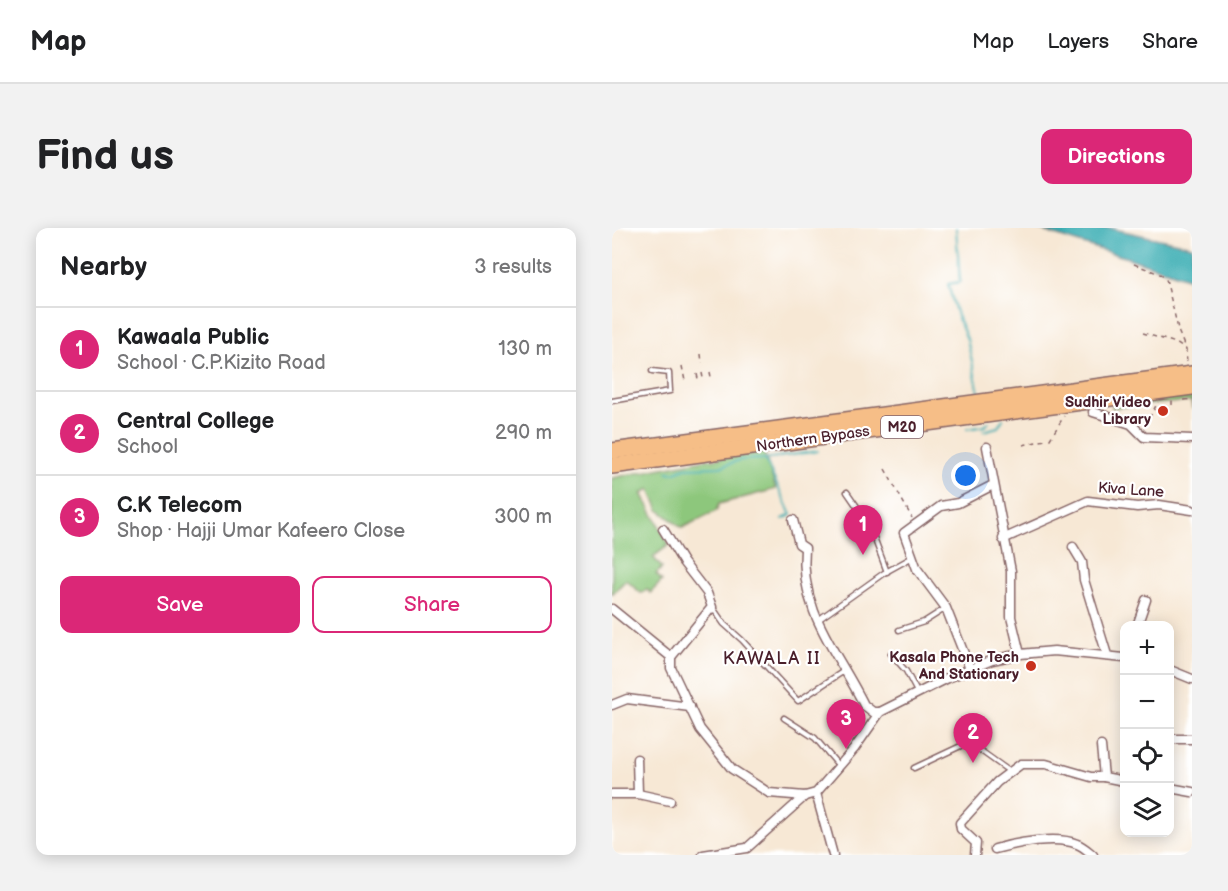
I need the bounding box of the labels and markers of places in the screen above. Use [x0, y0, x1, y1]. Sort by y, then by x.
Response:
place label: Sudhir Video Library [1065, 393, 1151, 429]
marker: Sudhir Video Library [1156, 404, 1170, 418]
pin: 1 [844, 506, 882, 555]
place label: Kasala Phone Tech And Stationary [889, 648, 1019, 684]
marker: Kasala Phone Tech And Stationary [1024, 659, 1038, 673]
pin: 3 [826, 700, 866, 749]
pin: 2 [954, 714, 992, 763]

